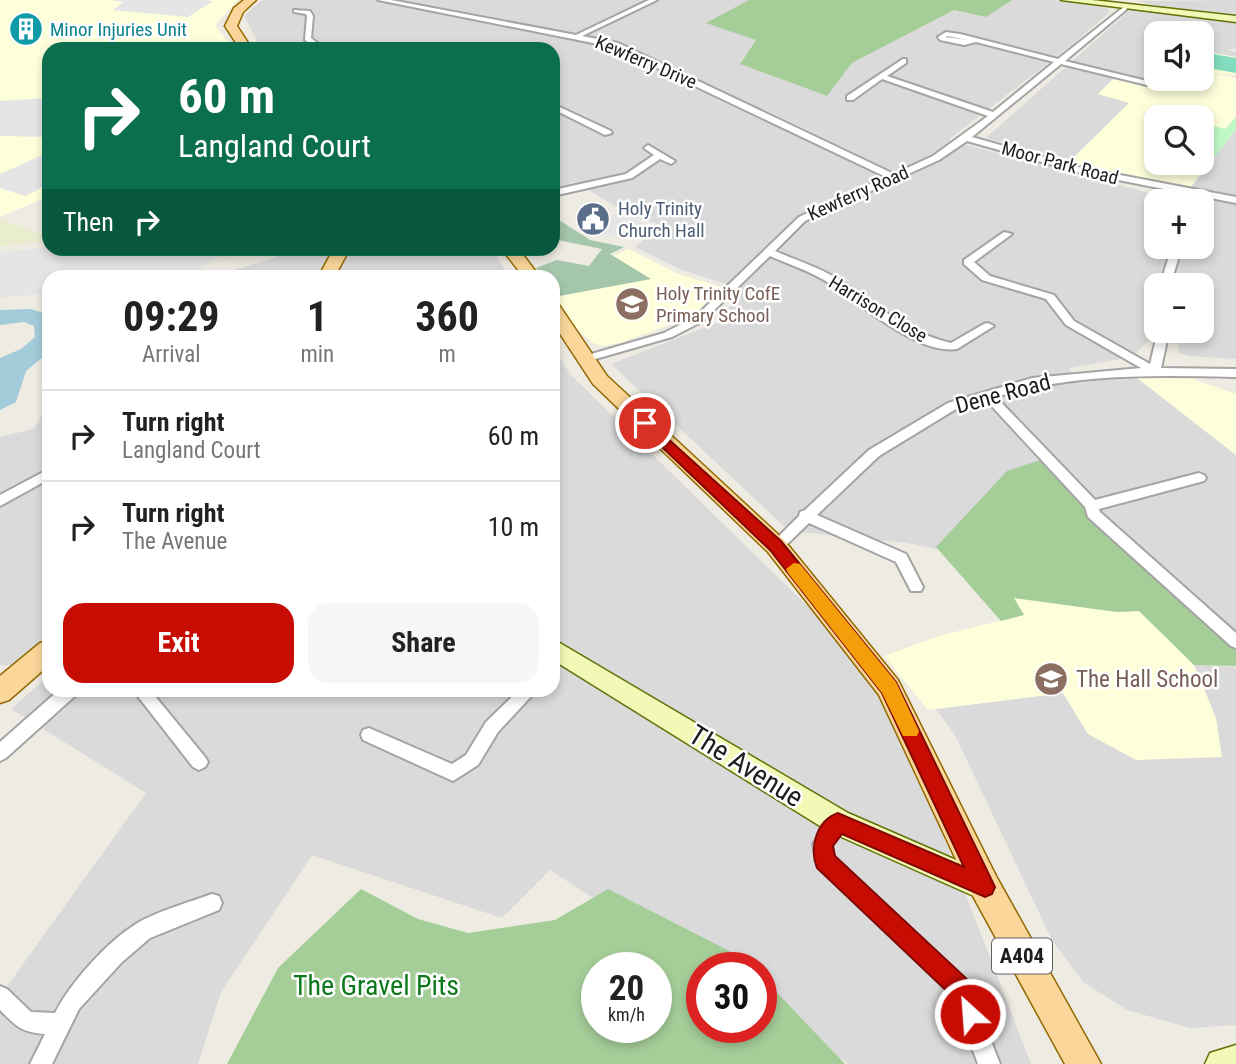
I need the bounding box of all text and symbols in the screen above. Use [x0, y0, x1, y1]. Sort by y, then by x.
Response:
building icon: Minor Injuries Unit [7, 10, 45, 48]
place label: Minor Injuries Unit [50, 18, 187, 41]
map controls [1144, 21, 1214, 343]
button: sound [1144, 21, 1214, 91]
street label: Kewferry Drive [592, 30, 700, 94]
text: 60 m [178, 68, 275, 125]
icon: right [63, 70, 154, 161]
button: search [1144, 105, 1214, 175]
text: Langland Court [178, 127, 371, 165]
street label: Moor Park Road [999, 136, 1121, 190]
street label: Kewferry Road [804, 160, 912, 226]
button: + [1144, 189, 1214, 259]
place label: Holy Trinity Church Hall [618, 197, 705, 242]
public building icon: Holy Trinity Church Hall [574, 200, 612, 238]
icon: right [128, 203, 166, 241]
text: Then [63, 207, 114, 237]
street label: Harrison Close [825, 271, 932, 347]
button: − [1144, 273, 1214, 343]
place label: Holy Trinity CofE Primary School [656, 282, 780, 327]
school or university icon: Holy Trinity CofE Primary School [613, 285, 651, 323]
text: 09:29 [123, 292, 219, 341]
text: 1 [307, 292, 328, 341]
text: 360 [415, 292, 479, 341]
text: Arrival [142, 341, 200, 368]
text: min [300, 341, 334, 368]
text: m [438, 341, 456, 368]
street label: Dene Road [953, 368, 1053, 420]
pin [615, 393, 675, 453]
icon: arrive [626, 404, 664, 442]
text: Turn right [122, 407, 224, 437]
icon: right [63, 417, 101, 455]
text: 60 m [488, 421, 539, 451]
text: Langland Court [122, 437, 261, 464]
text: Turn right [122, 498, 224, 528]
icon: right [63, 508, 101, 546]
text: 10 m [488, 512, 539, 542]
text: The Avenue [122, 528, 227, 555]
button: Exit [63, 603, 294, 683]
button: Share [308, 603, 539, 683]
school or university icon: The Hall School [1032, 660, 1070, 698]
place label: The Hall School [1076, 666, 1218, 693]
street label: The Avenue [683, 718, 809, 814]
road number: A404 [992, 939, 1052, 974]
speed limit sign: 30 [686, 952, 777, 1043]
text: 20 [609, 968, 644, 1009]
park label: The Gravel Pits [293, 969, 459, 1002]
position arrow [933, 977, 1007, 1051]
text: km/h [608, 1004, 645, 1025]

